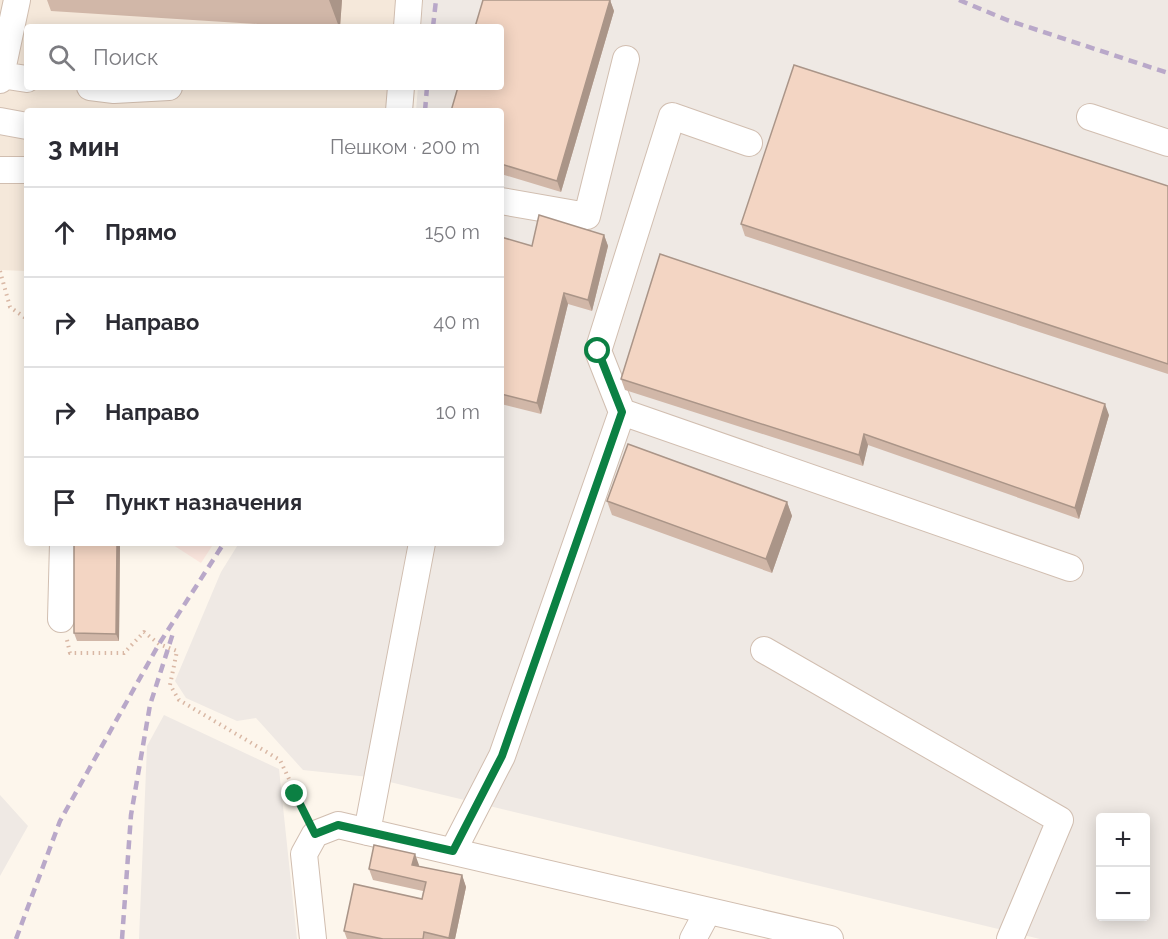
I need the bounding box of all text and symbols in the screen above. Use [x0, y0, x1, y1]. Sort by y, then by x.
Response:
search box [24, 24, 504, 90]
icon: search [45, 41, 78, 74]
text: Поиск [93, 44, 158, 70]
text: 3 мин [48, 132, 119, 162]
text: Пешком · 200 m [330, 135, 480, 159]
icon: ahead [48, 216, 81, 249]
text: Прямо [105, 219, 177, 245]
text: 150 m [425, 220, 480, 244]
icon: right [48, 306, 81, 339]
text: Направо [105, 309, 199, 335]
text: 40 m [433, 310, 480, 334]
route start [584, 337, 610, 363]
icon: right [48, 396, 81, 429]
text: Направо [105, 399, 199, 425]
text: 10 m [436, 400, 480, 424]
icon: arrive [48, 486, 81, 519]
text: Пункт назначения [105, 489, 302, 515]
route end [281, 780, 307, 806]
map controls [1096, 813, 1150, 921]
button: + [1096, 813, 1150, 867]
button: − [1096, 867, 1150, 921]

